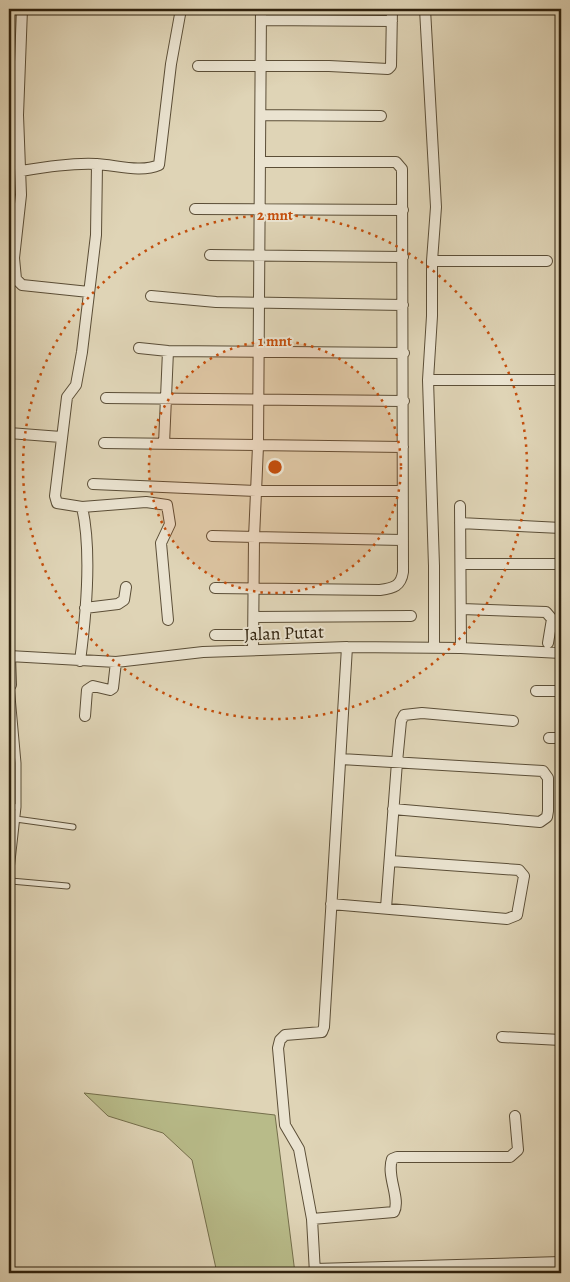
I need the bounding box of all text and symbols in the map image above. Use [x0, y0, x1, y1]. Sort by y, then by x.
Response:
text: 2 mnt [257, 205, 293, 225]
text: 1 mnt [258, 331, 292, 351]
centre of rings [266, 458, 284, 476]
street label: Jalan Putat [244, 620, 324, 646]

